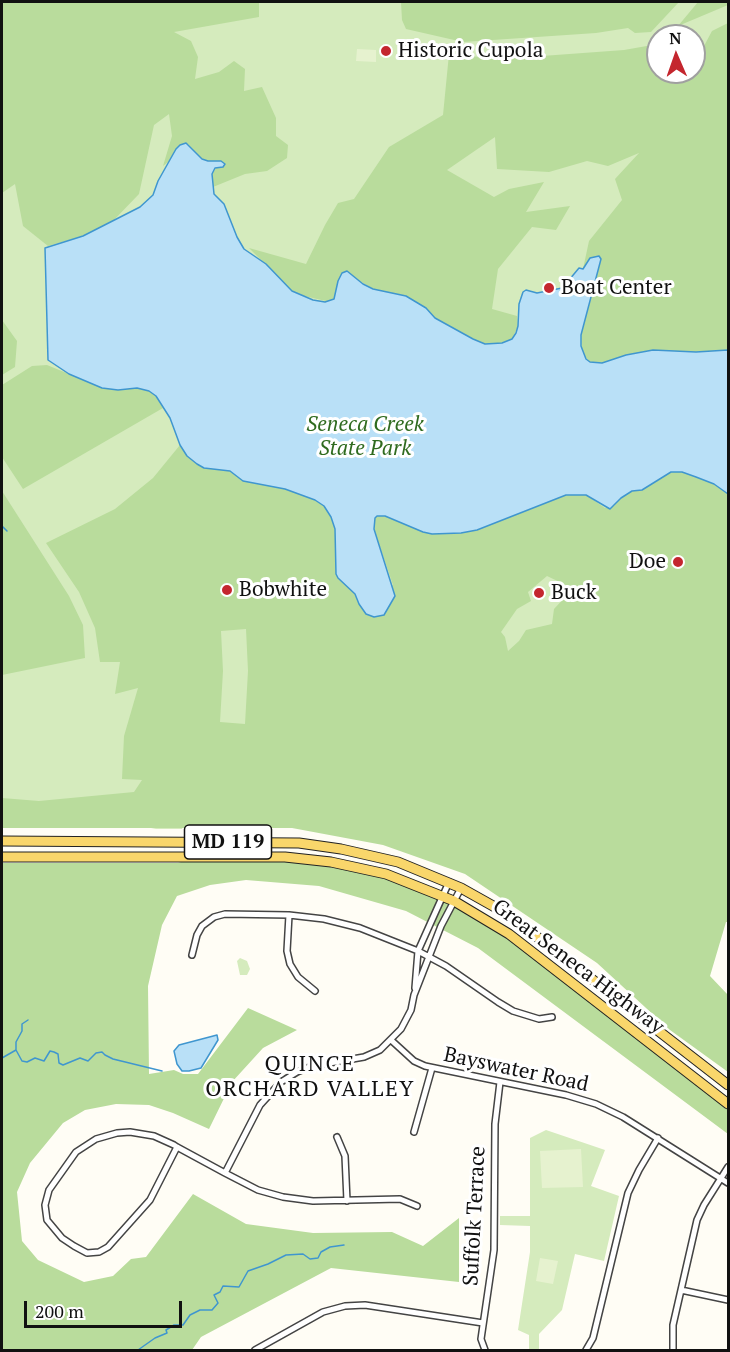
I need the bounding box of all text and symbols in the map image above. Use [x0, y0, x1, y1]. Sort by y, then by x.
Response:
north arrow [646, 24, 706, 84]
text: N [669, 27, 682, 49]
place label: Historic Cupola [398, 38, 543, 64]
marker: Historic Cupola [379, 44, 393, 58]
place label: Boat Center [561, 275, 672, 301]
marker: Boat Center [542, 281, 556, 295]
park label: Seneca Creek State Park [306, 412, 424, 462]
place label: Doe [629, 549, 666, 575]
marker: Doe [671, 555, 685, 569]
place label: Bobwhite [239, 577, 327, 603]
place label: Buck [551, 580, 597, 606]
marker: Bobwhite [220, 583, 234, 597]
marker: Buck [532, 586, 546, 600]
road number: MD 119 [184, 825, 272, 859]
street label: Great Seneca Highway [487, 894, 669, 1040]
street label: Bayswater Road [441, 1042, 591, 1098]
district label: QUINCE ORCHARD VALLEY [205, 1052, 415, 1104]
street label: Suffolk Terrace [459, 1145, 491, 1287]
scale bar [27, 1289, 184, 1327]
text: 200 m [35, 1299, 84, 1323]

